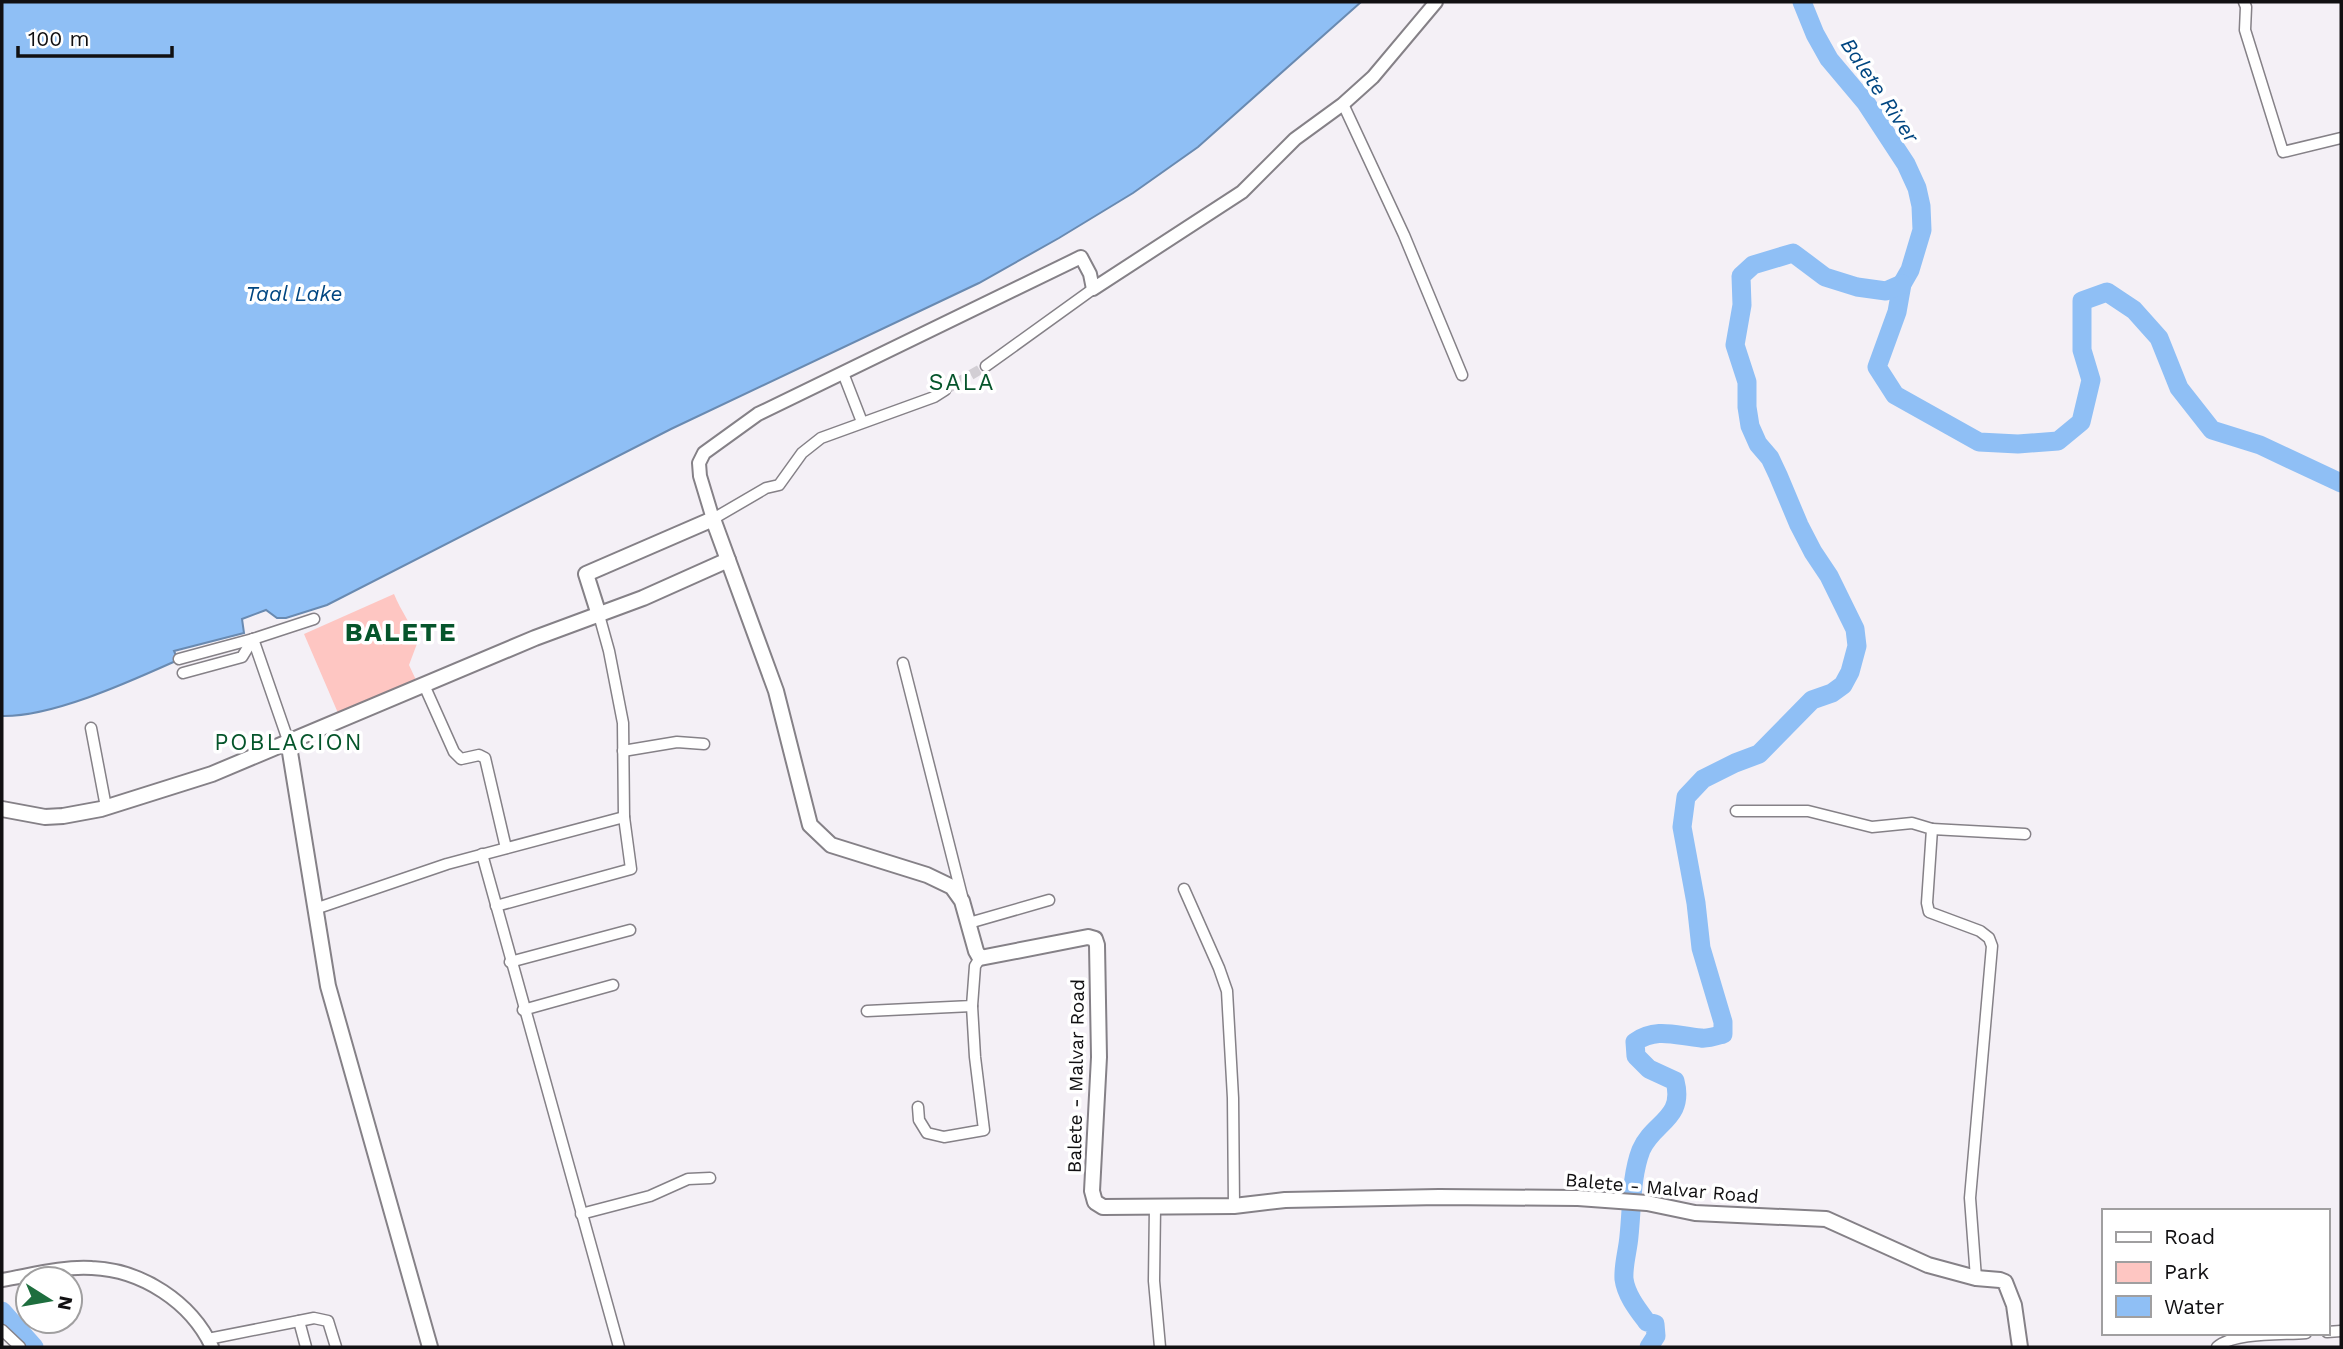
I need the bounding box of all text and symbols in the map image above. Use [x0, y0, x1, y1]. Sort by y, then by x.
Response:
scale bar [18, 14, 172, 58]
text: 100 m [28, 26, 90, 51]
water label: Balete River [1836, 33, 1925, 148]
water label: Taal Lake [246, 281, 342, 306]
district label: SALA [929, 369, 995, 396]
district label: BALETE [345, 617, 457, 647]
district label: POBLACION [214, 729, 364, 756]
street label: Balete - Malvar Road [1063, 979, 1089, 1173]
street label: Balete - Malvar Road [1564, 1168, 1760, 1208]
legend [2102, 1209, 2329, 1335]
text: Road [2164, 1224, 2215, 1249]
text: Park [2164, 1259, 2209, 1284]
north arrow [14, 1265, 84, 1335]
text: N [53, 1294, 78, 1312]
text: Water [2164, 1294, 2225, 1319]

